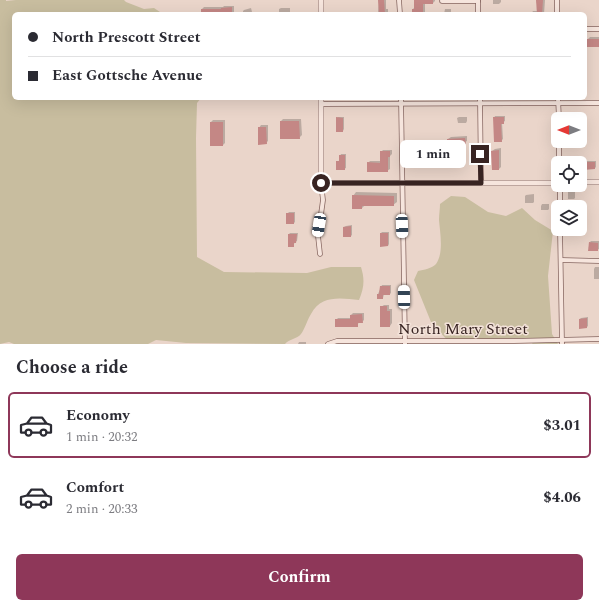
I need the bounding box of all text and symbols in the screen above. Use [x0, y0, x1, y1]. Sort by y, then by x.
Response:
text: North Prescott Street [52, 26, 201, 49]
text: East Gottsche Avenue [52, 64, 203, 87]
north arrow [551, 112, 587, 148]
map controls [551, 112, 587, 236]
callout: 1 min [400, 140, 466, 168]
text: 1 min [416, 144, 450, 164]
route end [471, 145, 489, 163]
button: locate [551, 156, 587, 192]
route start [312, 174, 330, 192]
button: layers [551, 200, 587, 236]
car [311, 212, 327, 238]
car [396, 214, 408, 238]
car [398, 285, 410, 309]
street label: North Mary Street [398, 317, 528, 341]
text: Choose a ride [16, 354, 128, 381]
text: Economy [66, 404, 130, 427]
icon: car [18, 407, 54, 443]
text: $3.01 [543, 414, 581, 437]
text: 1 min · 20:32 [66, 427, 138, 447]
text: Comfort [66, 476, 124, 499]
icon: car [18, 479, 54, 515]
text: $4.06 [543, 486, 581, 509]
text: 2 min · 20:33 [66, 499, 138, 519]
button: Confirm [16, 554, 583, 600]

